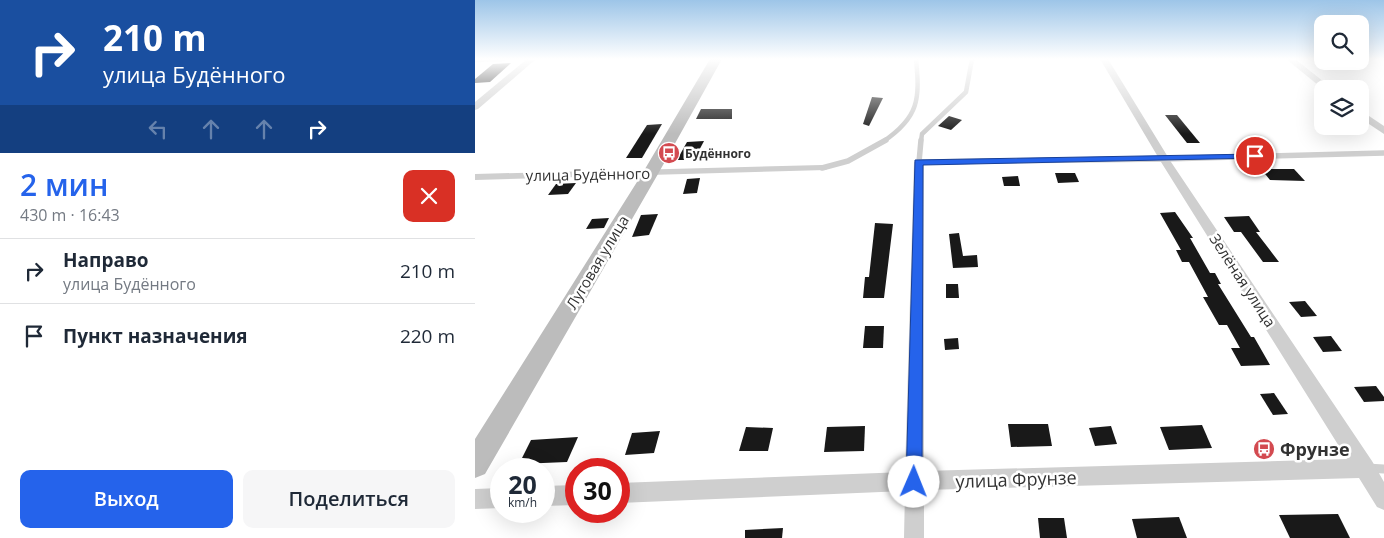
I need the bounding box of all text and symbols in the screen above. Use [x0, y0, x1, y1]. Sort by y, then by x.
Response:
text: 210 m [103, 14, 207, 61]
map controls [1314, 15, 1369, 135]
button: search [1314, 15, 1369, 70]
icon: right [20, 20, 85, 85]
text: улица Будённого [103, 59, 286, 89]
button: layers [1314, 80, 1369, 135]
icon: left [144, 115, 172, 143]
icon: ahead [197, 115, 225, 143]
icon: ahead [250, 115, 278, 143]
icon: right [303, 115, 331, 143]
pin [1234, 135, 1276, 177]
bus stop icon: Будённого [657, 141, 681, 165]
icon: arrive [1241, 142, 1269, 170]
place label: Будённого [685, 145, 751, 162]
street label: улица Будённого [526, 163, 650, 185]
text: 2 мин [20, 164, 108, 205]
button: close [403, 170, 455, 222]
text: 430 m · 16:43 [20, 204, 120, 226]
street label: Луговая улица [561, 211, 633, 313]
street label: Зелёная улица [1205, 229, 1281, 331]
text: Направо [63, 247, 149, 273]
icon: right [20, 257, 48, 285]
text: 210 m [400, 258, 455, 284]
text: улица Будённого [63, 273, 196, 295]
icon: arrive [20, 322, 48, 350]
text: Пункт назначения [63, 323, 248, 349]
text: 220 m [400, 323, 455, 349]
bus stop icon: Фрунзе [1252, 437, 1276, 461]
place label: Фрунзе [1280, 437, 1350, 461]
position arrow [887, 455, 939, 507]
speed limit sign: 30 [565, 458, 630, 523]
street label: улица Фрунзе [955, 465, 1077, 493]
text: 20 [508, 467, 537, 501]
button: Выход [20, 470, 233, 528]
button: Поделиться [243, 470, 455, 528]
text: km/h [508, 494, 537, 511]

